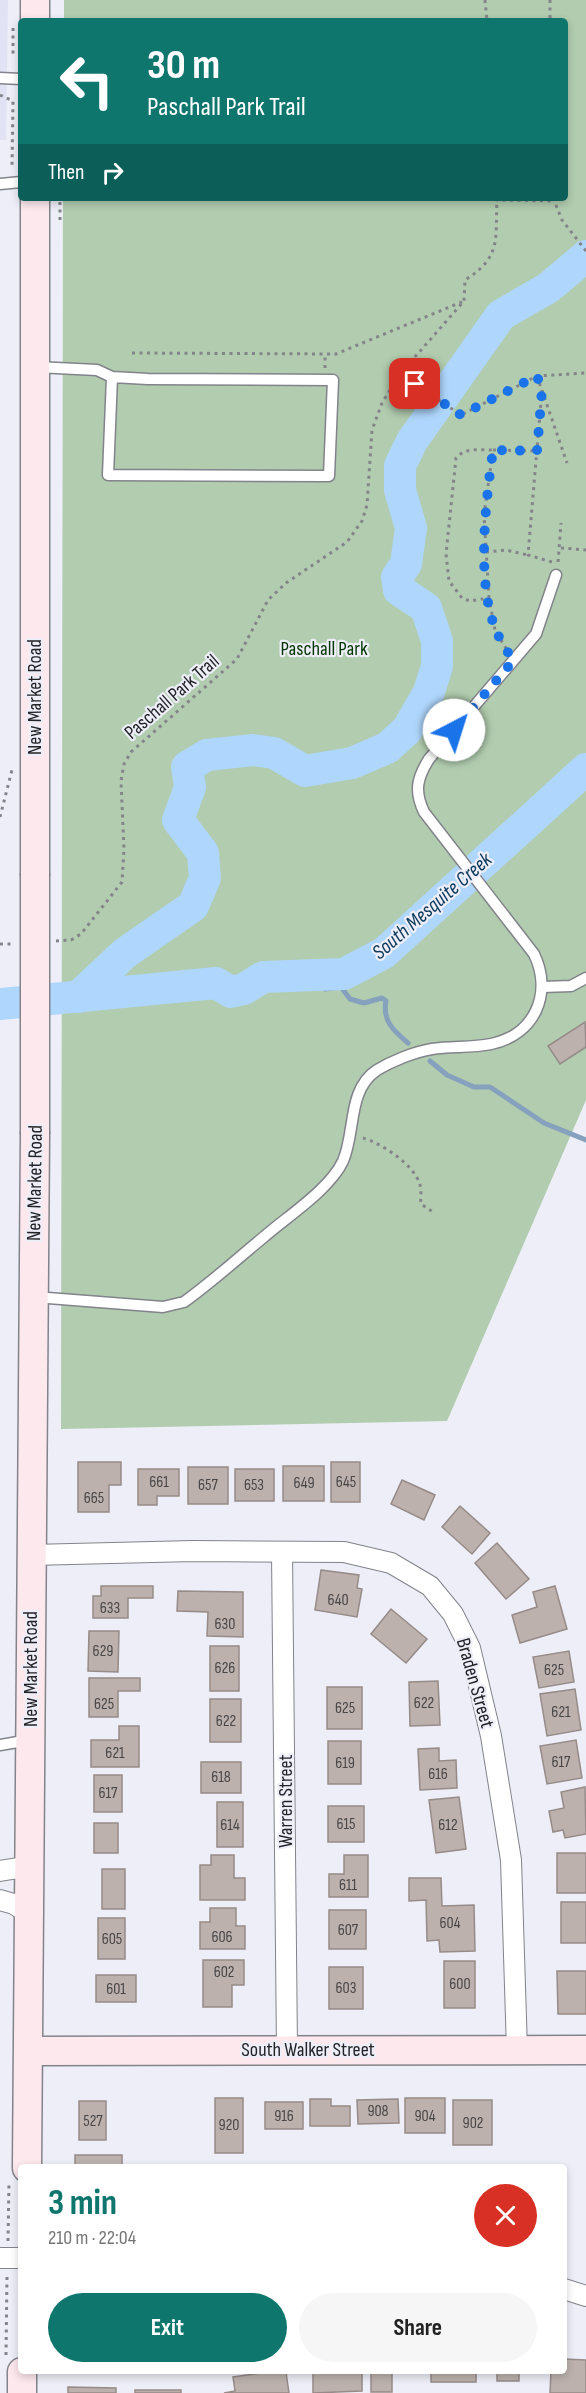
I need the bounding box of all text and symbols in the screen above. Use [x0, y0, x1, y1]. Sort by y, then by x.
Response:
text: 30 m [147, 40, 220, 91]
icon: left [48, 42, 126, 120]
text: Paschall Park Trail [147, 91, 306, 123]
icon: right [96, 156, 129, 189]
text: Then [48, 159, 84, 186]
pin [389, 358, 440, 409]
icon: arrive [398, 367, 431, 400]
park label: Paschall Park [280, 637, 368, 661]
street label: New Market Road [23, 639, 47, 755]
street label: Paschall Park Trail [120, 649, 224, 745]
position arrow [422, 698, 486, 762]
water label: South Mesquite Creek [367, 846, 498, 965]
street label: New Market Road [22, 1125, 48, 1241]
house number: 661 [149, 1473, 169, 1492]
house number: 645 [336, 1473, 356, 1492]
house number: 649 [293, 1474, 315, 1493]
house number: 657 [198, 1476, 218, 1495]
house number: 653 [244, 1476, 264, 1495]
house number: 665 [84, 1489, 104, 1508]
house number: 640 [327, 1591, 349, 1610]
house number: 633 [100, 1599, 120, 1618]
street label: New Market Road [19, 1611, 43, 1727]
house number: 630 [215, 1615, 235, 1634]
street label: Braden Street [451, 1635, 499, 1731]
house number: 629 [93, 1642, 113, 1661]
house number: 626 [215, 1659, 235, 1678]
house number: 625 [544, 1661, 564, 1680]
house number: 622 [414, 1694, 434, 1713]
house number: 625 [94, 1695, 114, 1714]
house number: 625 [335, 1699, 355, 1718]
house number: 621 [551, 1703, 571, 1722]
house number: 622 [216, 1712, 236, 1731]
house number: 621 [105, 1744, 125, 1763]
house number: 617 [552, 1753, 571, 1772]
street label: Warren Street [274, 1754, 298, 1848]
house number: 619 [335, 1754, 355, 1773]
house number: 616 [428, 1765, 448, 1784]
house number: 618 [211, 1768, 231, 1787]
house number: 617 [99, 1784, 118, 1803]
house number: 615 [336, 1815, 356, 1834]
house number: 614 [220, 1816, 240, 1835]
house number: 612 [438, 1816, 458, 1835]
house number: 611 [339, 1876, 357, 1895]
house number: 604 [440, 1914, 461, 1933]
house number: 607 [338, 1921, 359, 1940]
house number: 606 [211, 1928, 233, 1947]
house number: 605 [102, 1930, 122, 1949]
house number: 602 [214, 1963, 234, 1982]
house number: 600 [449, 1975, 471, 1994]
house number: 603 [336, 1979, 356, 1998]
house number: 601 [106, 1980, 126, 1999]
street label: South Walker Street [241, 2038, 375, 2062]
house number: 908 [367, 2102, 389, 2121]
house number: 916 [274, 2107, 294, 2126]
house number: 904 [415, 2107, 436, 2126]
house number: 527 [83, 2112, 103, 2131]
house number: 902 [463, 2114, 483, 2133]
house number: 920 [219, 2116, 239, 2135]
text: 3 min [48, 2182, 117, 2225]
button: close [474, 2184, 537, 2247]
text: 210 m · 22:04 [48, 2226, 136, 2250]
button: Exit [48, 2293, 287, 2362]
button: Share [299, 2293, 537, 2362]

